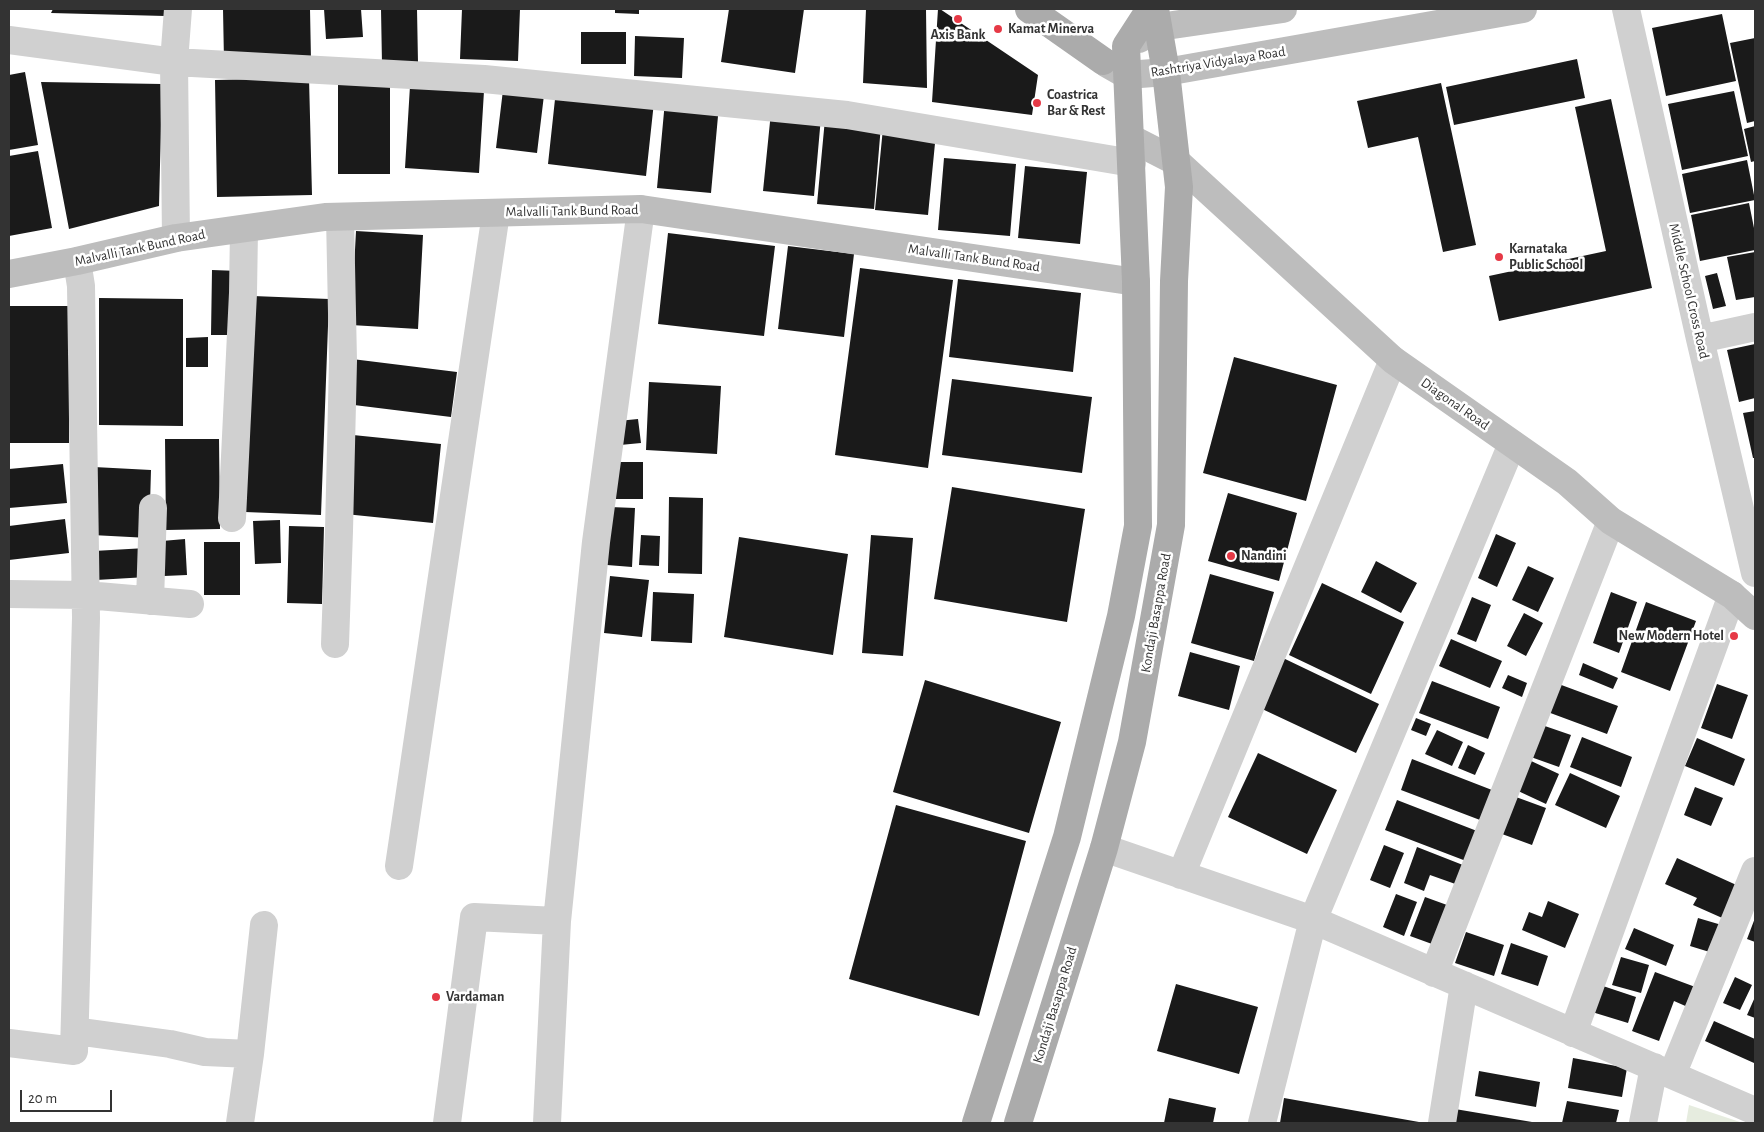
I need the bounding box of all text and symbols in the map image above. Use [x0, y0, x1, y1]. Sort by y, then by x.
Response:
marker: Axis Bank [952, 13, 964, 25]
place label: Kamat Minerva [1008, 21, 1094, 37]
marker: Kamat Minerva [992, 23, 1004, 35]
place label: Axis Bank [930, 27, 986, 43]
street label: Rashtriya Vidyalaya Road [1149, 43, 1287, 81]
place label: Coastrica Bar & Rest [1047, 87, 1105, 120]
marker: Coastrica Bar & Rest [1031, 97, 1043, 109]
street label: Malvalli Tank Bund Road [505, 201, 639, 221]
street label: Middle School Cross Road [1665, 222, 1713, 360]
street label: Malvalli Tank Bund Road [73, 226, 207, 270]
street label: Malvalli Tank Bund Road [907, 240, 1041, 276]
place label: Karnataka Public School [1509, 241, 1583, 274]
marker: Karnataka Public School [1493, 251, 1505, 263]
street label: Diagonal Road [1418, 374, 1492, 434]
place label: Nandini [1241, 548, 1287, 564]
marker: Nandini [1225, 550, 1237, 562]
street label: Kondaji Basappa Road [1137, 552, 1175, 674]
place label: New Modern Hotel [1619, 628, 1724, 644]
marker: New Modern Hotel [1728, 630, 1740, 642]
street label: Kondaji Basappa Road [1029, 945, 1081, 1065]
place label: Vardaman [446, 989, 504, 1005]
marker: Vardaman [430, 991, 442, 1003]
scale bar [22, 1080, 115, 1112]
text: 20 m [28, 1091, 57, 1106]

